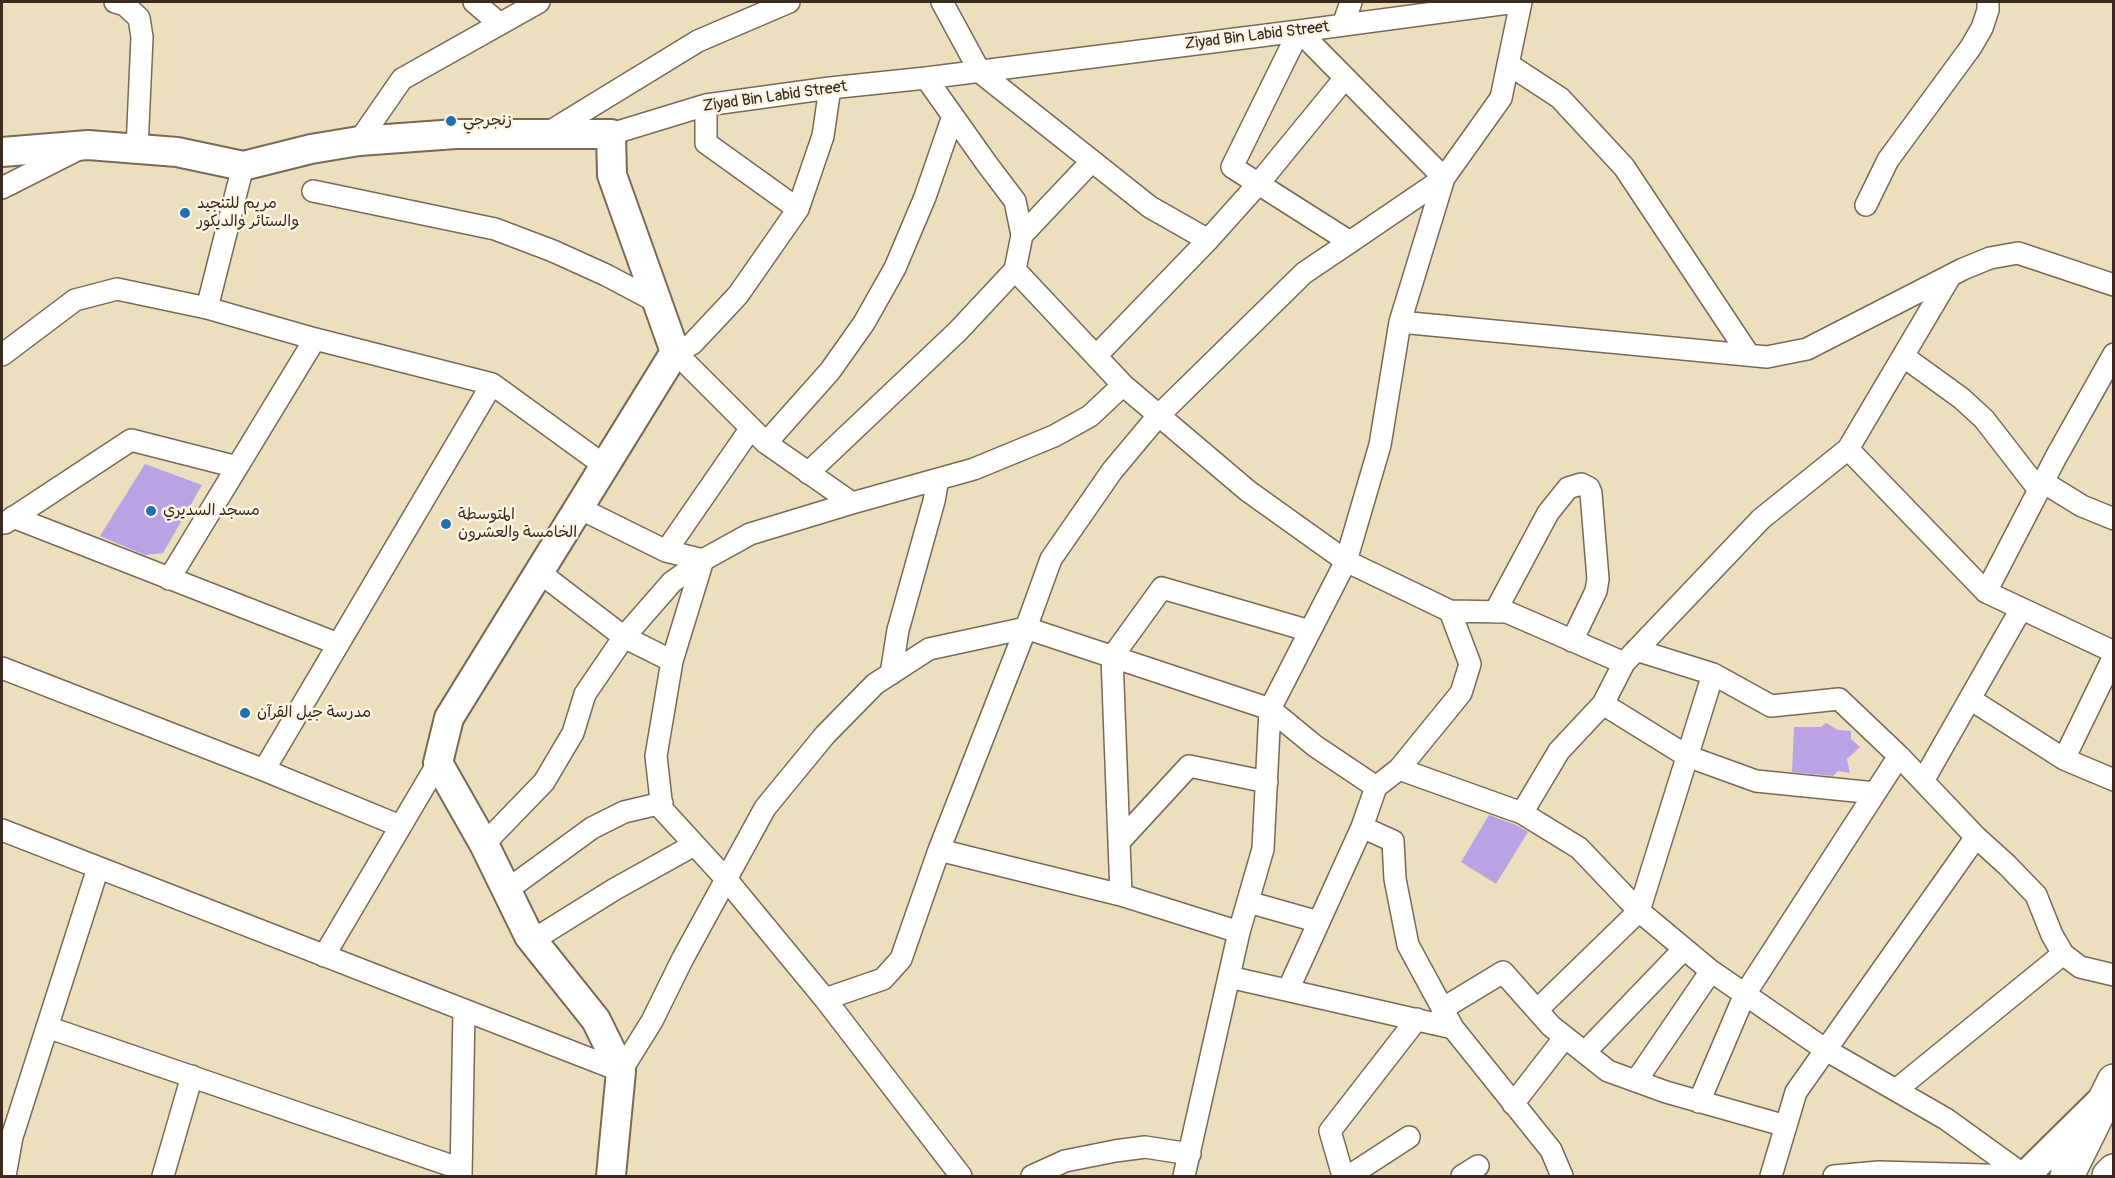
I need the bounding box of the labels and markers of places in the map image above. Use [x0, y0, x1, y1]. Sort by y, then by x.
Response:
place label: زنجرجي [463, 111, 512, 131]
marker: زنجرجي [444, 114, 458, 128]
place label: مريم للتنجيد والستائر والديكور [197, 194, 300, 232]
marker: مريم للتنجيد والستائر والديكور [178, 206, 192, 220]
place label: مسجد السديري [163, 501, 260, 521]
marker: مسجد السديري [144, 504, 158, 518]
place label: المتوسطة الخامسة والعشرون [458, 505, 577, 543]
marker: المتوسطة الخامسة والعشرون [439, 517, 453, 531]
place label: مدرسة جيل القرآن [257, 703, 371, 723]
marker: مدرسة جيل القرآن [238, 706, 252, 720]

